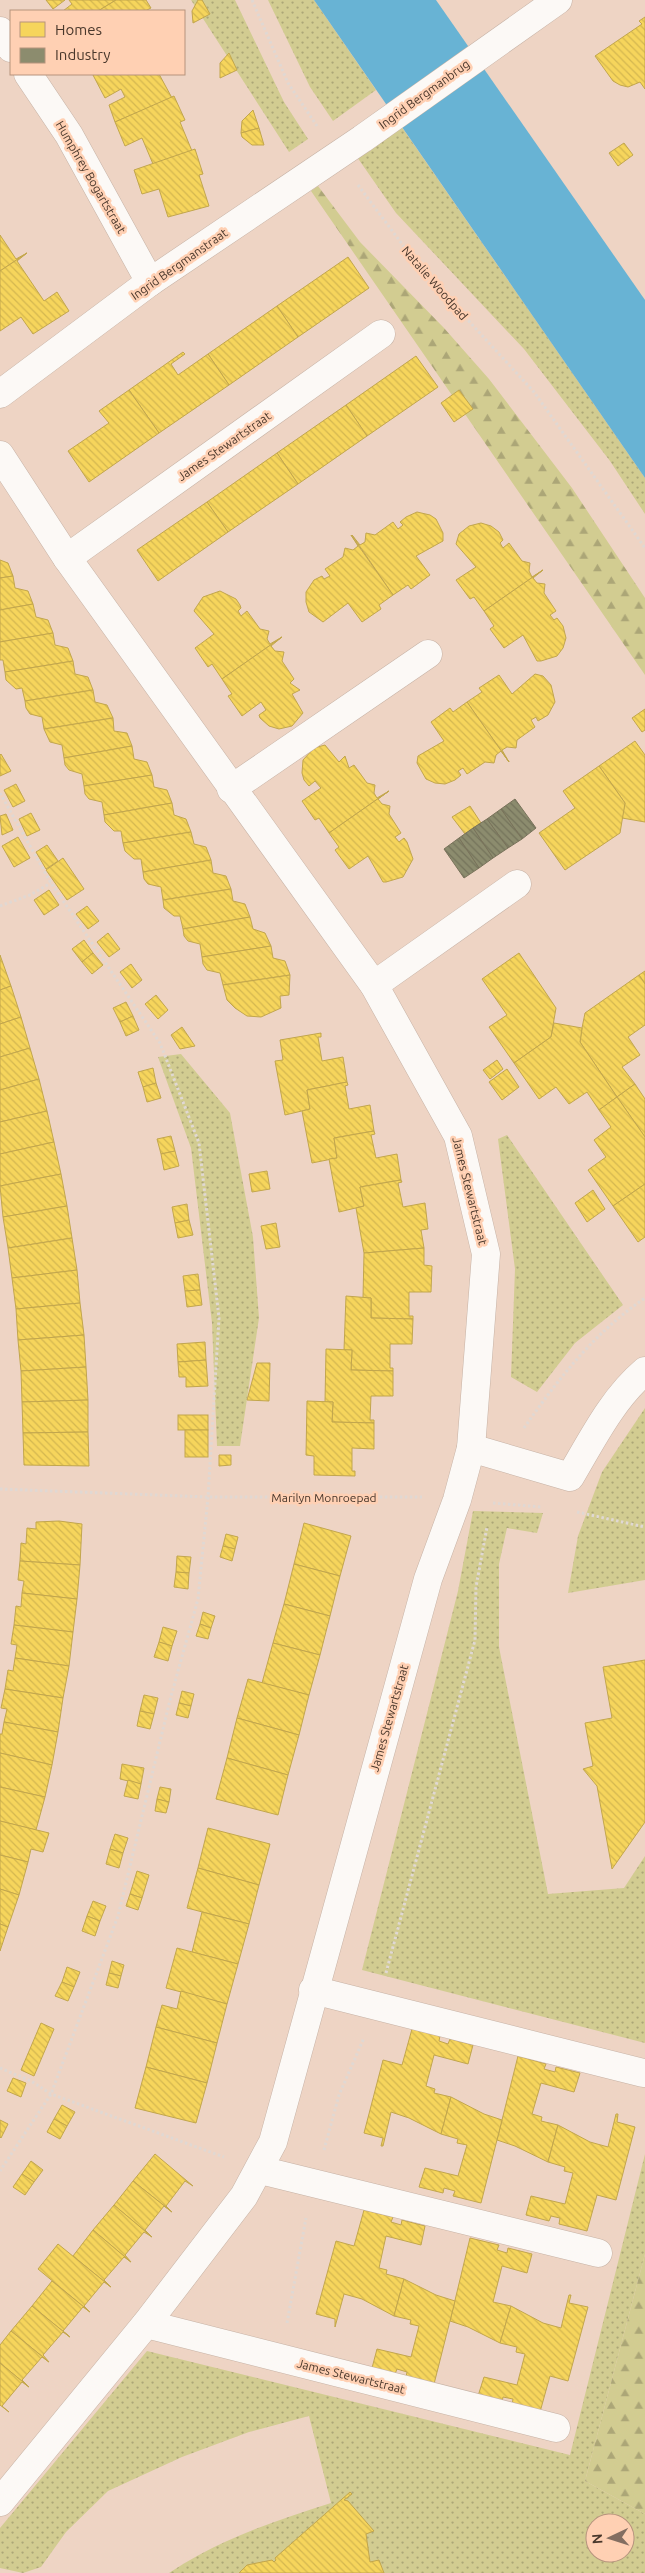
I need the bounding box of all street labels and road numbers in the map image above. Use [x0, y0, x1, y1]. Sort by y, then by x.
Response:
street label: Ingrid Bergmanbrug [376, 57, 472, 131]
street label: Humphrey Bogartstraat [53, 118, 129, 236]
street label: Ingrid Bergmanstraat [128, 226, 230, 302]
street label: Natalie Woodpad [400, 244, 470, 322]
street label: James Stewartstraat [175, 409, 273, 483]
street label: James Stewartstraat [450, 1136, 490, 1247]
street label: Marilyn Monroepad [271, 1491, 377, 1504]
street label: James Stewartstraat [367, 1663, 411, 1773]
street label: James Stewartstraat [296, 2356, 407, 2396]

